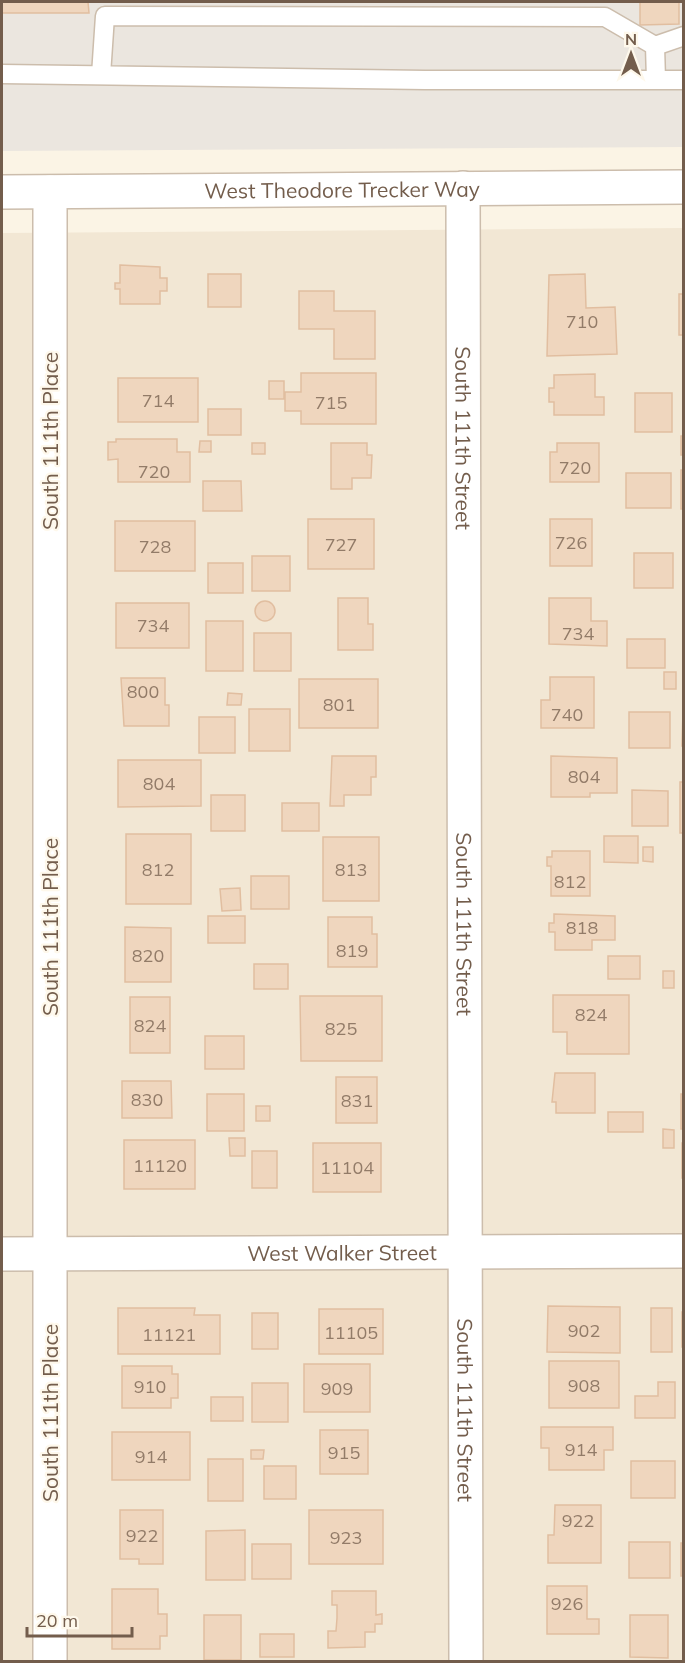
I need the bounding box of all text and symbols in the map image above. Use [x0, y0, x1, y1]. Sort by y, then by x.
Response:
north arrow [601, 24, 661, 84]
text: N [625, 29, 637, 49]
street label: West Theodore Trecker Way [204, 175, 480, 204]
house number: 710 [566, 310, 598, 333]
street label: South 111th Street [450, 346, 477, 530]
street label: South 111th Place [37, 352, 63, 530]
house number: 714 [142, 389, 174, 412]
house number: 715 [315, 391, 347, 414]
house number: 720 [559, 456, 591, 479]
house number: 720 [138, 460, 170, 483]
house number: 726 [555, 531, 587, 554]
house number: 727 [325, 533, 357, 556]
house number: 728 [139, 535, 171, 558]
house number: 734 [137, 614, 169, 637]
house number: 734 [562, 622, 594, 645]
house number: 800 [127, 680, 159, 703]
house number: 801 [323, 693, 355, 716]
house number: 740 [551, 703, 583, 726]
house number: 804 [568, 765, 600, 788]
house number: 804 [143, 772, 175, 795]
street label: South 111th Street [451, 832, 478, 1016]
street label: South 111th Place [37, 838, 63, 1016]
house number: 812 [142, 858, 174, 881]
house number: 813 [335, 858, 367, 881]
house number: 812 [554, 870, 586, 893]
house number: 818 [566, 916, 598, 939]
house number: 819 [336, 939, 368, 962]
house number: 820 [132, 944, 164, 967]
house number: 824 [575, 1003, 607, 1026]
house number: 824 [134, 1014, 166, 1037]
house number: 825 [325, 1017, 357, 1040]
house number: 830 [131, 1088, 163, 1111]
house number: 831 [341, 1089, 373, 1112]
house number: 11120 [133, 1154, 187, 1177]
house number: 11104 [320, 1156, 374, 1179]
street label: West Walker Street [247, 1239, 437, 1266]
street label: South 111th Street [452, 1318, 479, 1502]
house number: 902 [568, 1319, 600, 1342]
house number: 11105 [324, 1321, 378, 1344]
house number: 11121 [142, 1323, 196, 1346]
street label: South 111th Place [37, 1324, 63, 1502]
house number: 908 [568, 1374, 600, 1397]
house number: 910 [134, 1375, 166, 1398]
house number: 909 [321, 1377, 353, 1400]
house number: 914 [565, 1438, 597, 1461]
house number: 915 [328, 1441, 360, 1464]
house number: 914 [135, 1445, 167, 1468]
house number: 922 [562, 1509, 594, 1532]
house number: 922 [126, 1524, 158, 1547]
house number: 923 [330, 1526, 362, 1549]
house number: 926 [551, 1592, 583, 1615]
scale bar [27, 1600, 132, 1638]
text: 20 m [36, 1609, 78, 1632]

